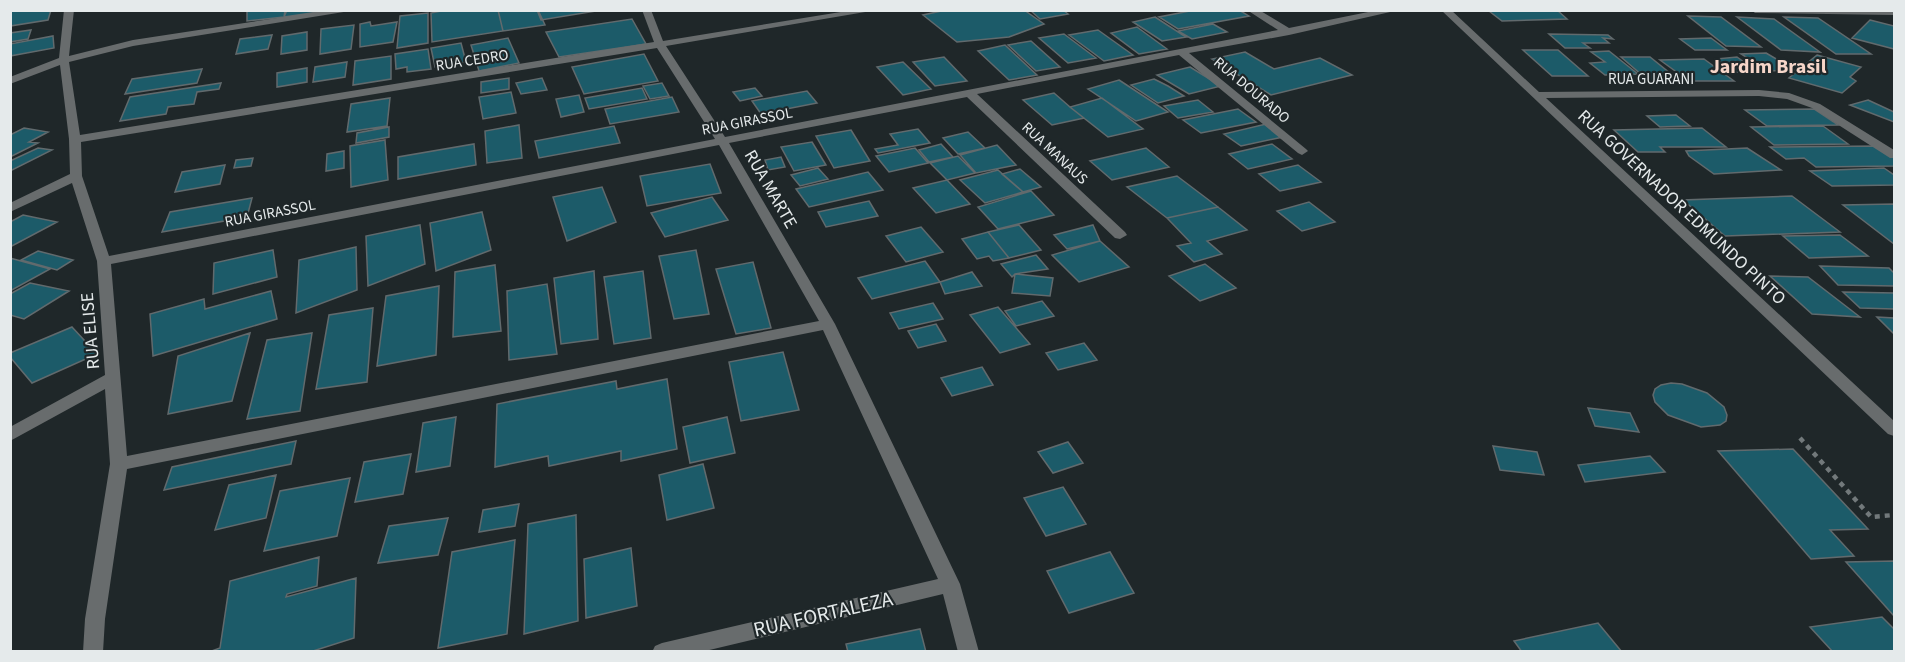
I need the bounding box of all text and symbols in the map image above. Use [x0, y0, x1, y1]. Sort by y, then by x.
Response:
street label: RUA CEDRO [434, 44, 510, 77]
street label: RUA DOURADO [1209, 52, 1294, 129]
district label: Jardim Brasil [1710, 53, 1827, 81]
street label: RUA GUARANI [1608, 69, 1694, 90]
street label: RUA GIRASSOL [700, 102, 794, 141]
street label: RUA GOVERNADOR EDMUNDO PINTO [1572, 104, 1791, 311]
street label: RUA MANAUS [1017, 117, 1092, 189]
street label: RUA MARTE [738, 145, 803, 233]
street label: RUA GIRASSOL [223, 194, 317, 233]
street label: RUA ELISE [75, 292, 106, 370]
street label: RUA FORTALEZA [750, 583, 896, 645]

